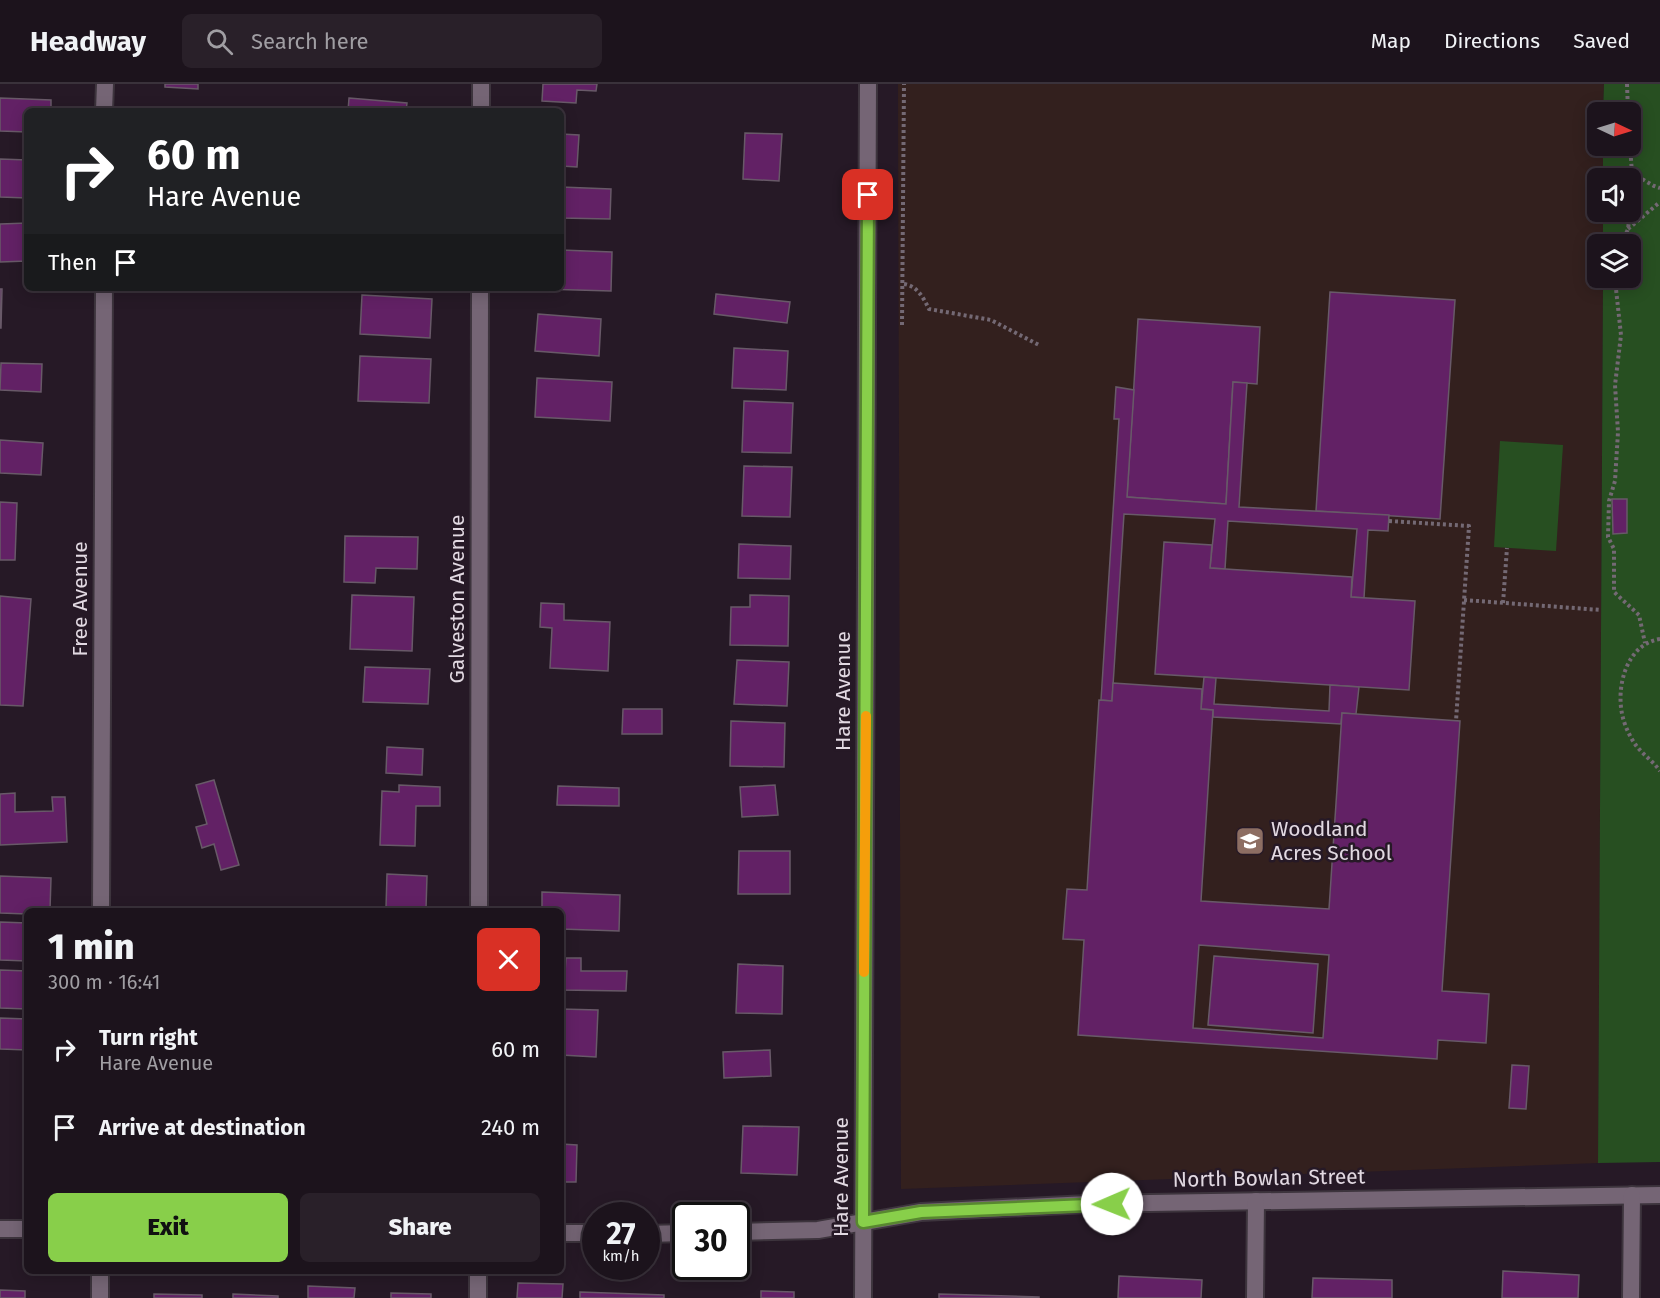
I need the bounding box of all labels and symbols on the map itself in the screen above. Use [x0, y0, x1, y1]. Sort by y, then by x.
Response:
north arrow [1587, 102, 1641, 156]
pin [842, 169, 893, 220]
street label: Galveston Avenue [444, 514, 470, 684]
street label: Free Avenue [67, 541, 93, 657]
street label: Hare Avenue [830, 631, 856, 751]
place label: Woodland Acres School [1271, 816, 1392, 866]
school or university icon: Woodland Acres School [1234, 825, 1266, 857]
street label: Hare Avenue [828, 1117, 854, 1237]
street label: North Bowlan Street [1172, 1163, 1366, 1193]
position arrow [1080, 1172, 1144, 1236]
speed limit sign: 30 [672, 1202, 750, 1280]

